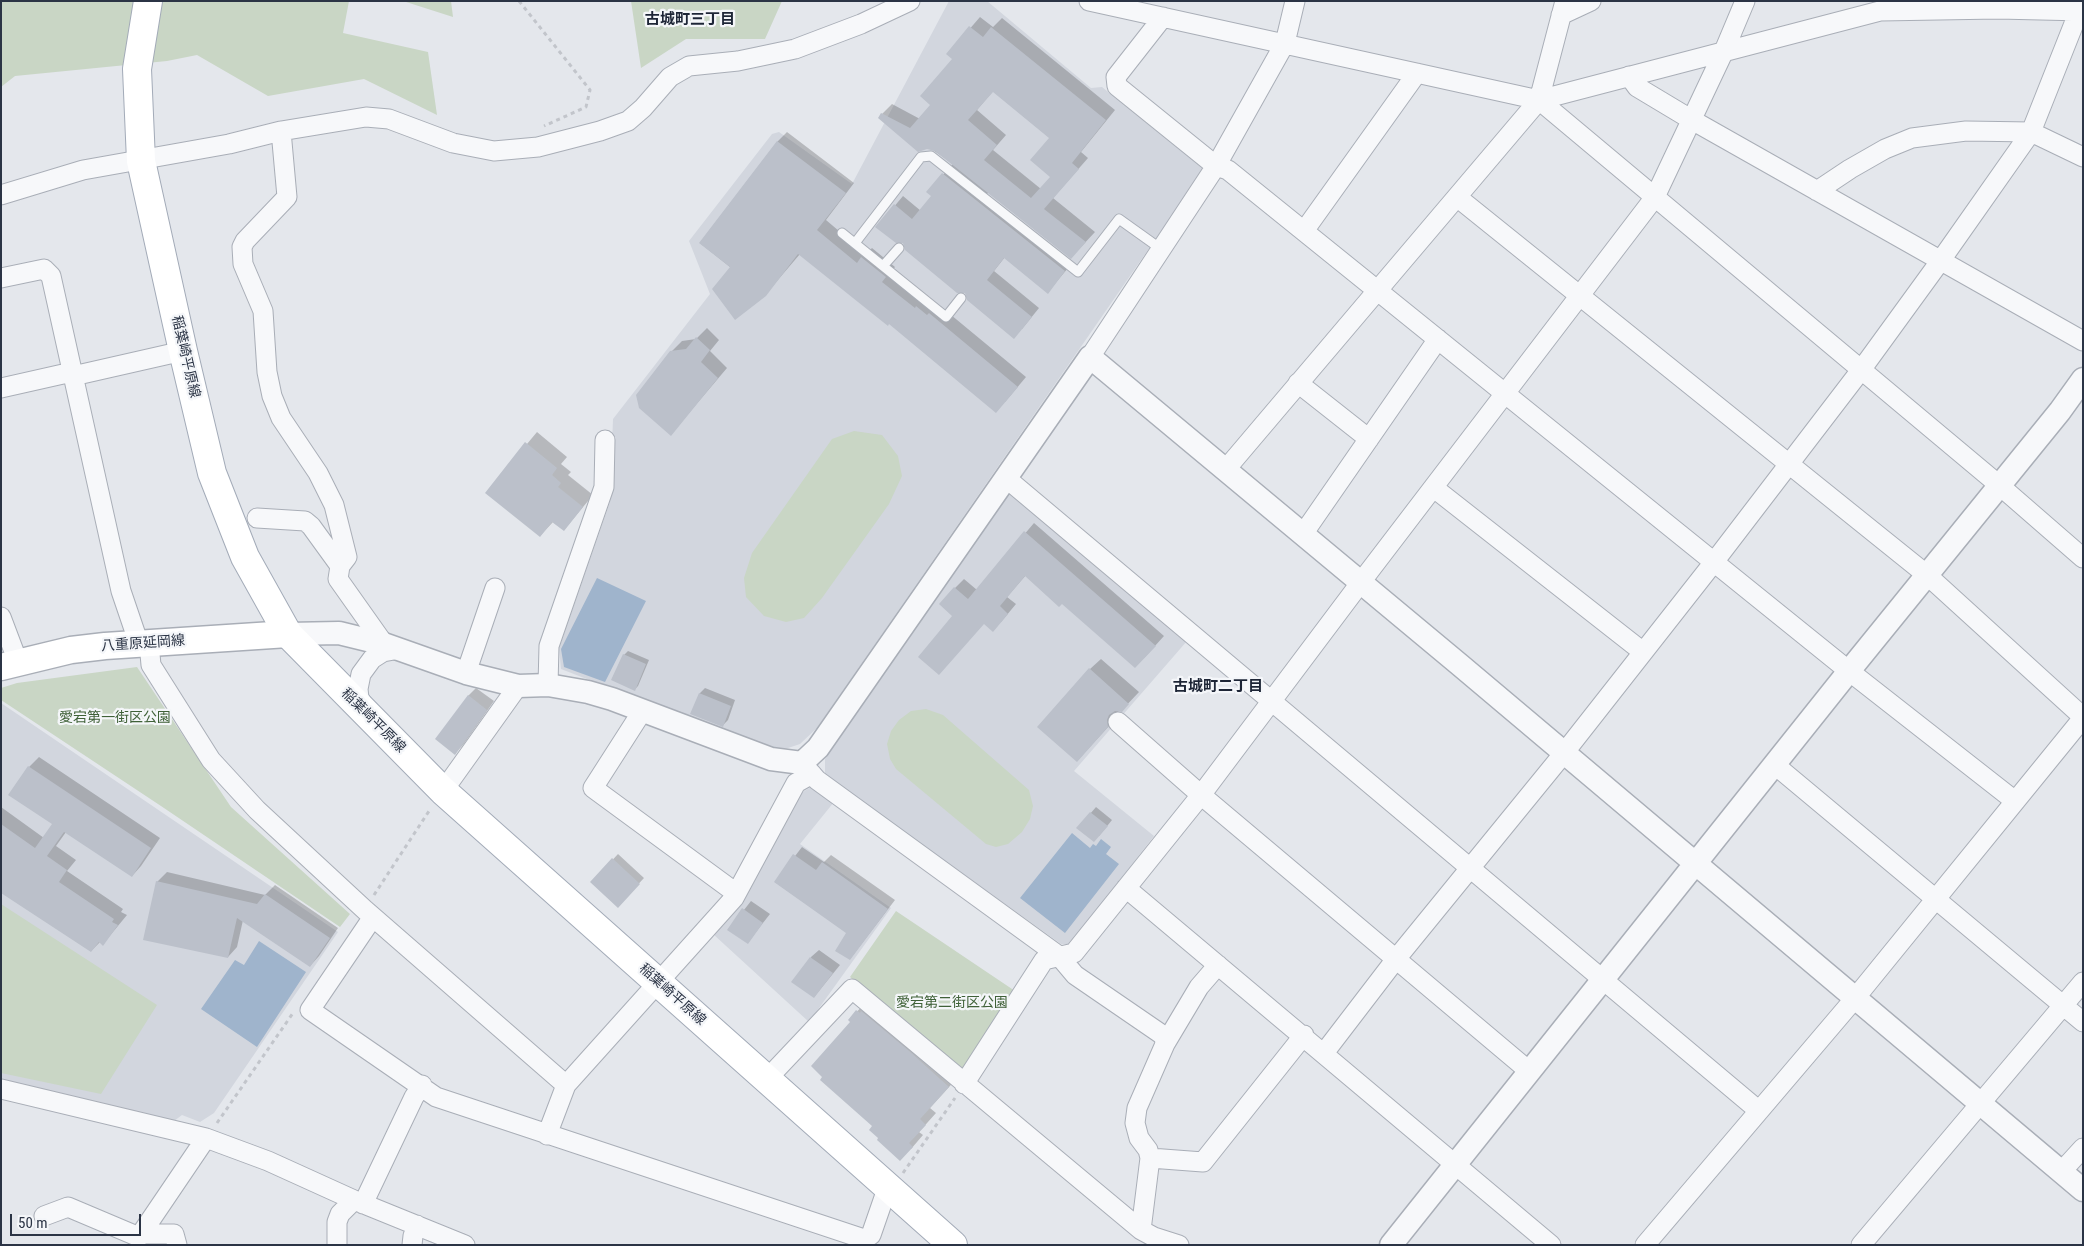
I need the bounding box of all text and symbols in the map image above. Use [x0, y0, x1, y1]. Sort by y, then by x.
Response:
district label: 古城町三丁目 [645, 11, 735, 29]
street label: 稲葉崎平原線 [167, 314, 203, 400]
street label: 八重原延岡線 [101, 633, 185, 655]
district label: 古城町二丁目 [1173, 678, 1263, 696]
street label: 稲葉崎平原線 [337, 685, 409, 757]
park label: 愛宕第一街区公園 [59, 710, 171, 726]
street label: 稲葉崎平原線 [635, 961, 709, 1029]
park label: 愛宕第二街区公園 [896, 995, 1008, 1011]
scale bar [12, 1204, 144, 1236]
text: 50 m [18, 1214, 48, 1232]

